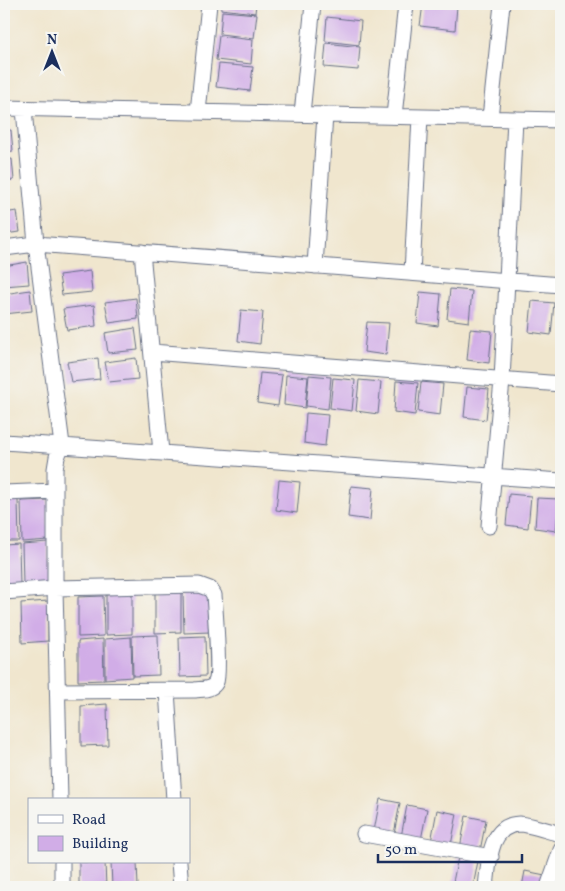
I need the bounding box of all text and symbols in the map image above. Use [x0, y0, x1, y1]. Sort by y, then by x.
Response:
north arrow [28, 28, 78, 78]
text: N [47, 31, 57, 50]
legend [28, 798, 190, 864]
text: Road [72, 810, 106, 831]
scale bar [378, 831, 521, 863]
text: Building [72, 834, 129, 855]
text: 50 m [385, 840, 417, 861]

